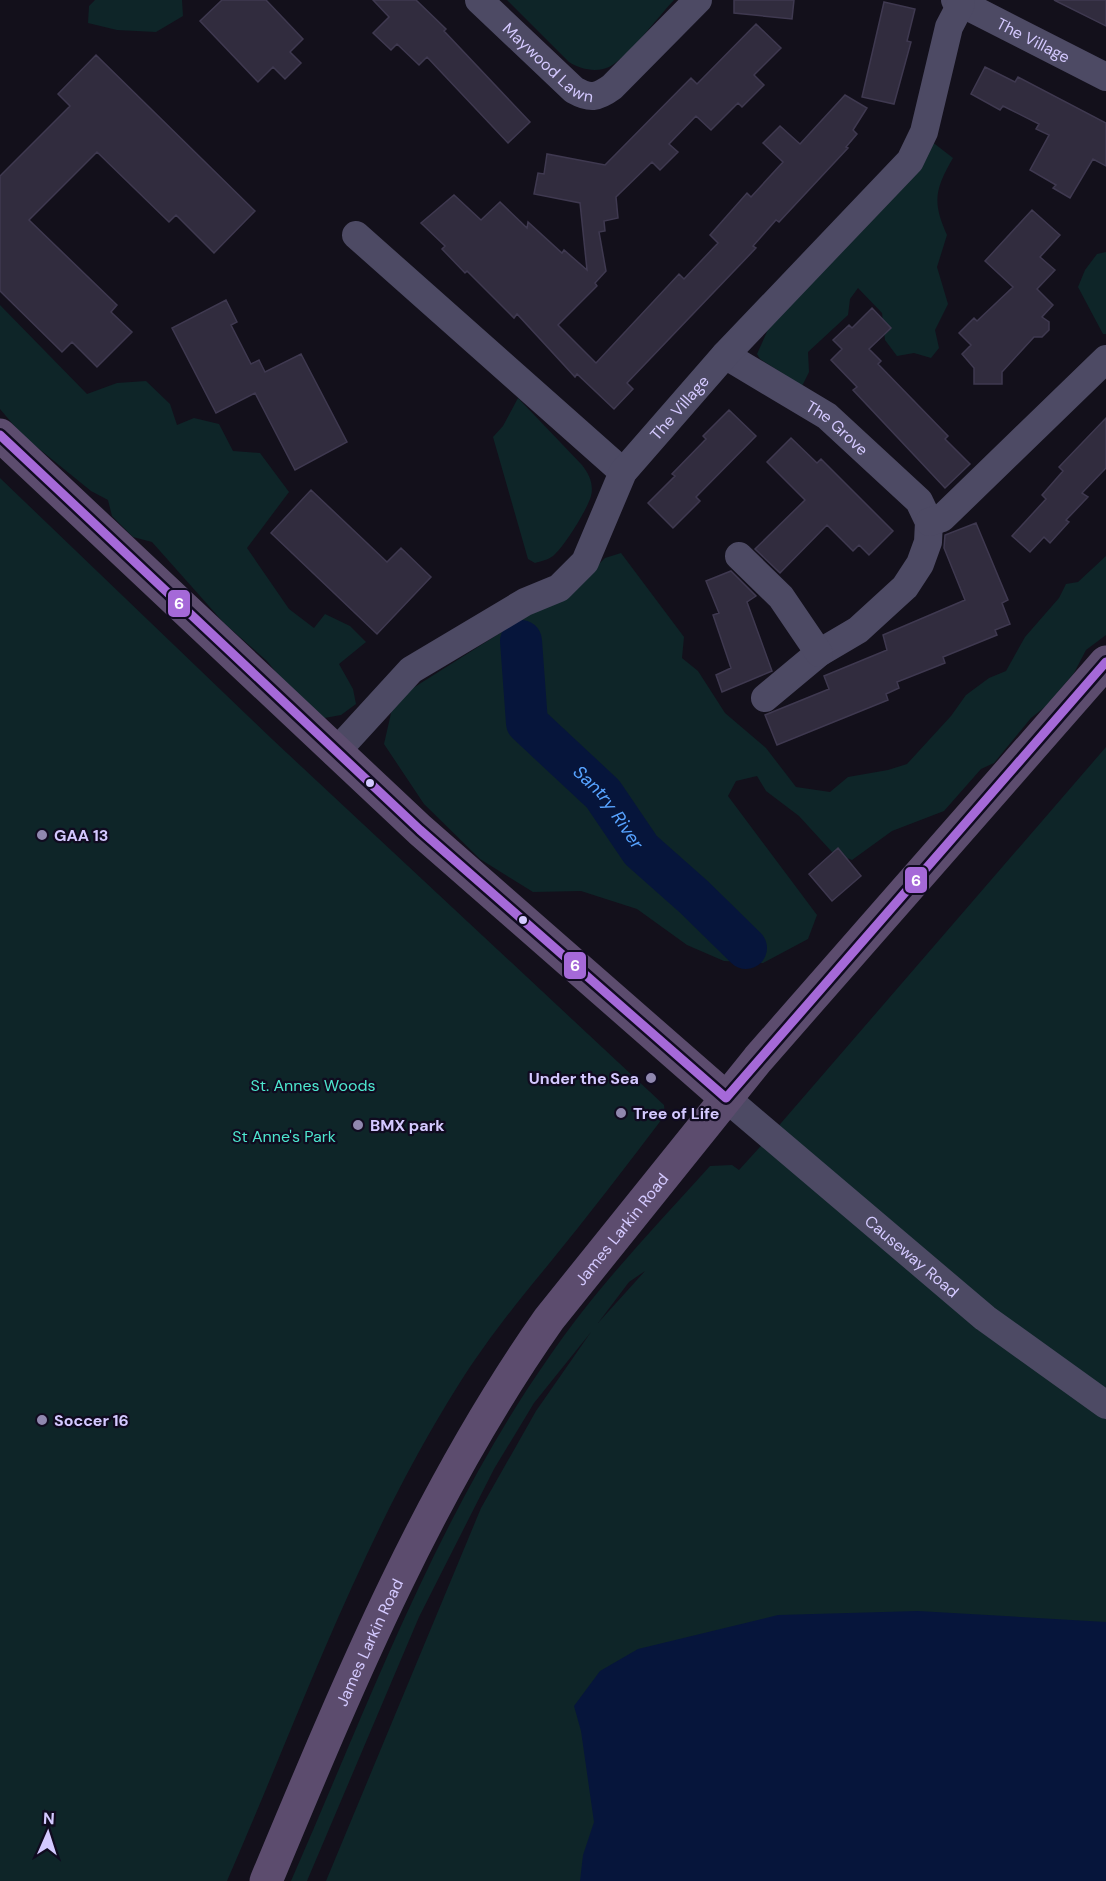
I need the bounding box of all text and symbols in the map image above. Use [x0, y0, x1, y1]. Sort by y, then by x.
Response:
street label: The Village [993, 13, 1073, 68]
street label: Maywood Lawn [498, 18, 595, 107]
street label: The Village [645, 371, 714, 445]
street label: The Grove [802, 396, 873, 460]
line badge: 6 [167, 589, 191, 618]
text: 6 [174, 593, 184, 614]
water label: Santry River [568, 760, 650, 855]
unlabelled marker [364, 777, 376, 789]
place label: GAA 13 [54, 825, 108, 846]
marker: GAA 13 [35, 828, 49, 842]
line badge: 6 [904, 866, 928, 894]
text: 6 [911, 870, 921, 891]
unlabelled marker [517, 914, 529, 926]
line badge: 6 [563, 951, 587, 980]
text: 6 [570, 955, 580, 976]
place label: Under the Sea [529, 1068, 639, 1089]
marker: Under the Sea [644, 1071, 658, 1085]
park label: St. Annes Woods [250, 1075, 376, 1096]
place label: Tree of Life [633, 1103, 719, 1124]
marker: Tree of Life [614, 1106, 628, 1120]
place label: BMX park [370, 1115, 445, 1136]
marker: BMX park [351, 1118, 365, 1132]
park label: St Anne's Park [232, 1126, 336, 1147]
street label: James Larkin Road [570, 1169, 673, 1290]
street label: Causeway Road [860, 1210, 963, 1302]
place label: Soccer 16 [54, 1410, 129, 1431]
marker: Soccer 16 [35, 1413, 49, 1427]
street label: James Larkin Road [331, 1575, 408, 1710]
north arrow [18, 1803, 78, 1863]
text: N [42, 1808, 55, 1829]

